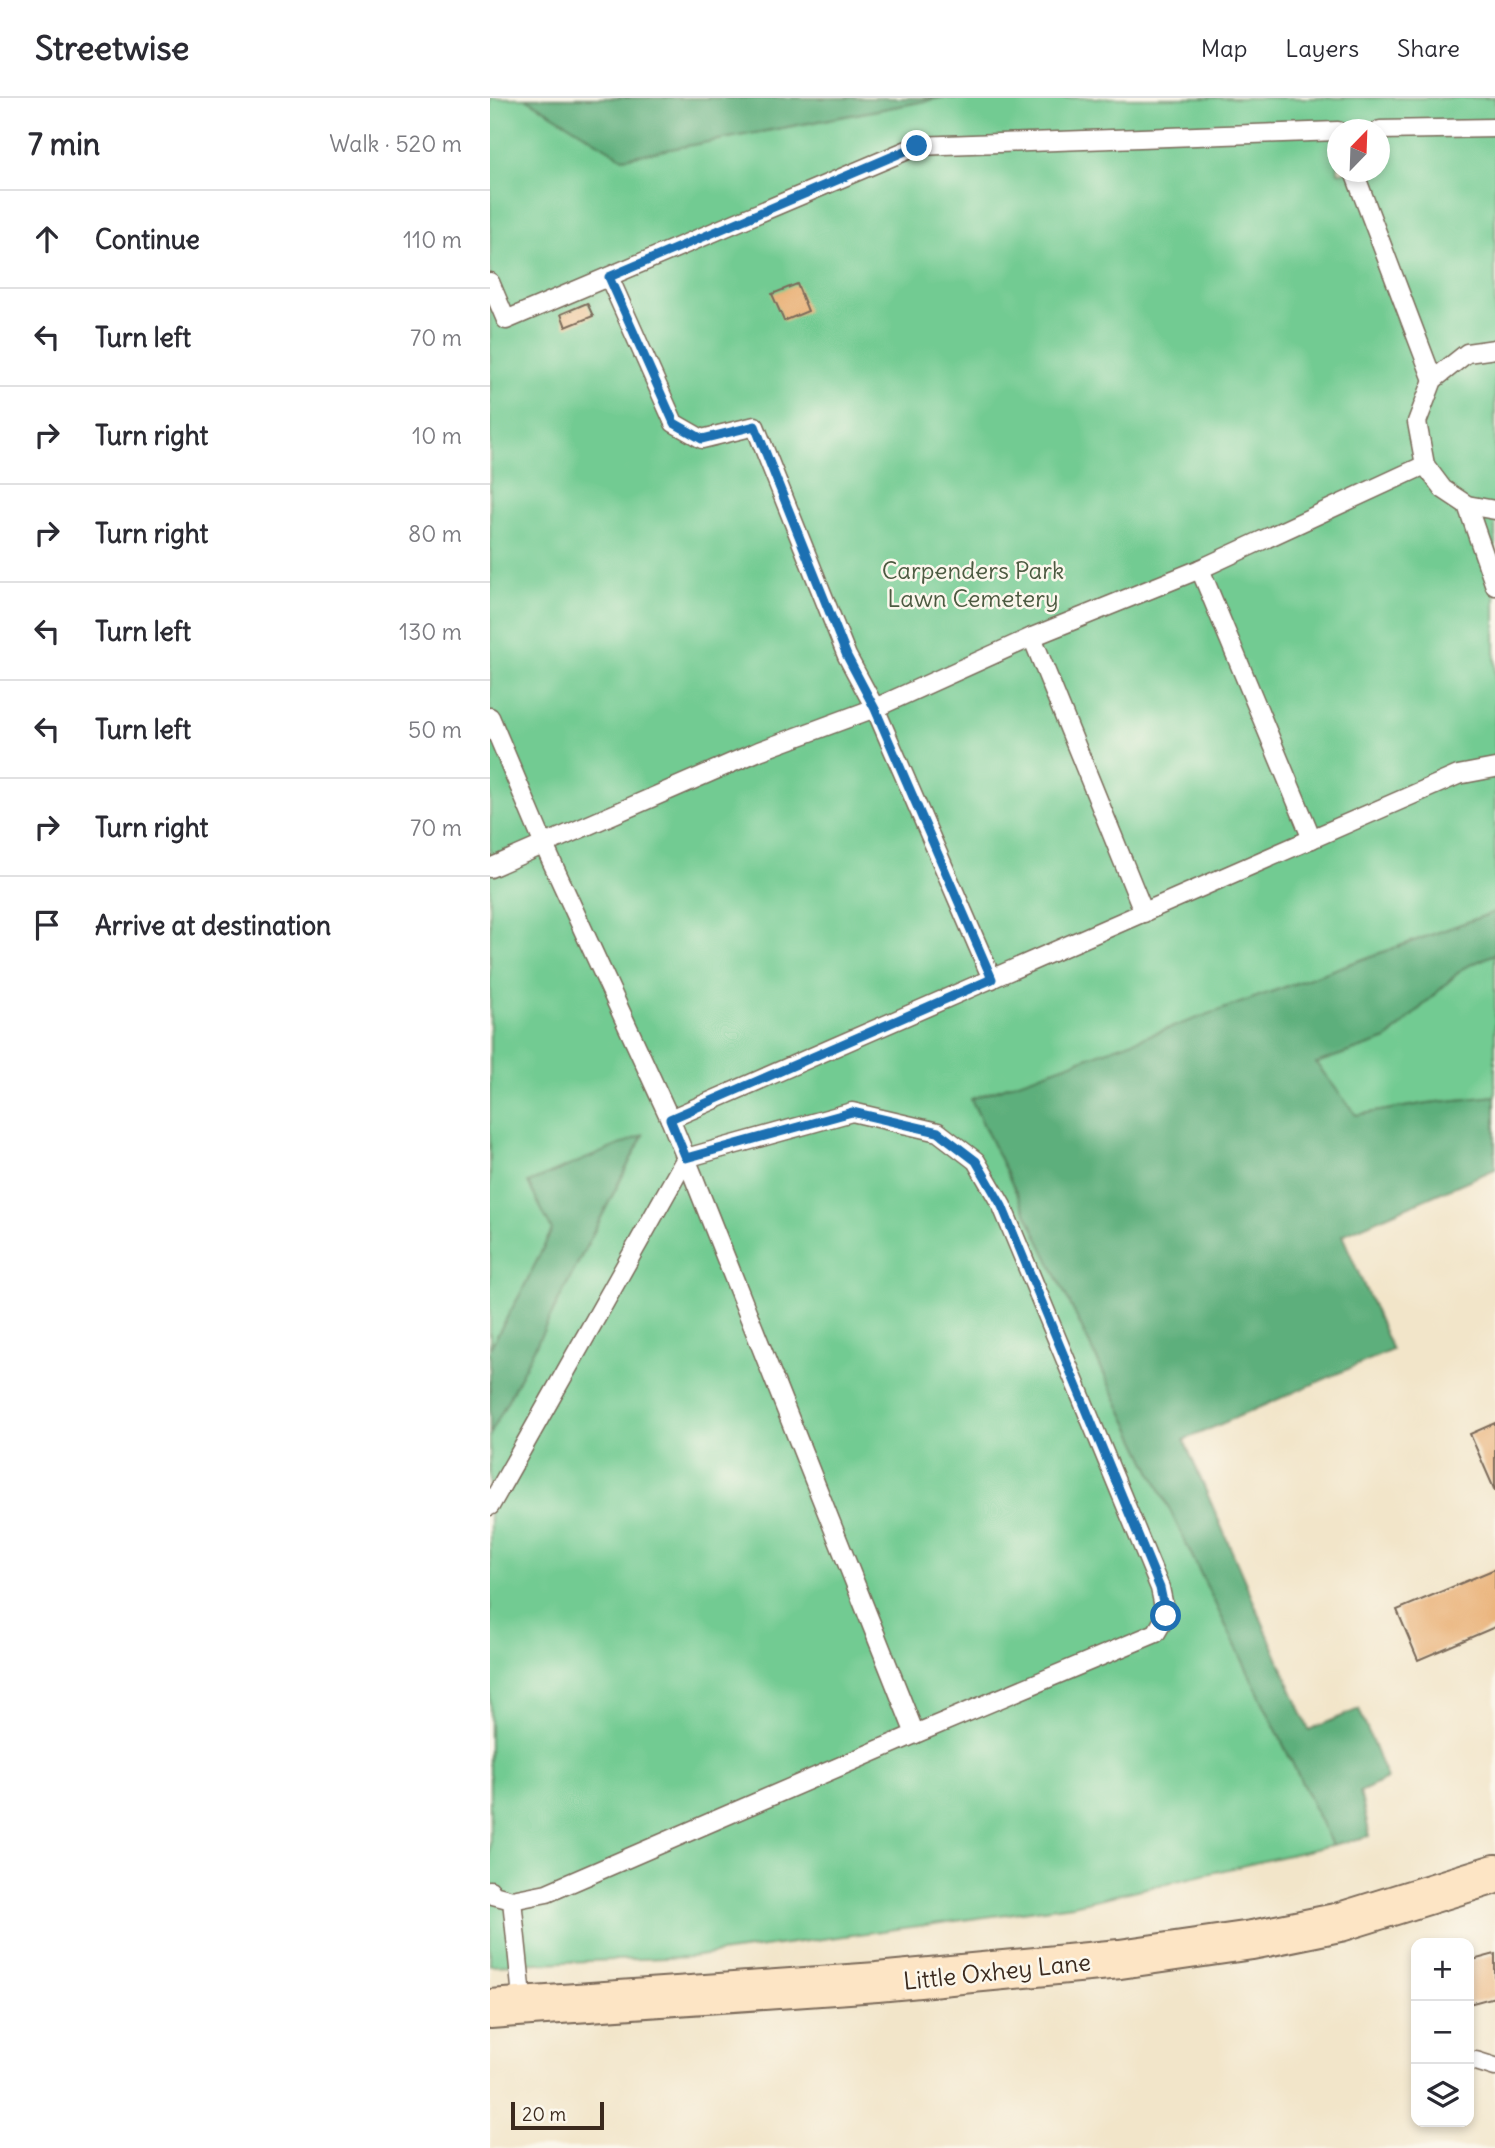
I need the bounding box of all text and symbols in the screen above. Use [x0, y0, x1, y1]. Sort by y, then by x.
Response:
text: Streetwise [35, 27, 189, 69]
text: Map [1201, 33, 1247, 63]
text: Layers [1285, 33, 1359, 63]
text: Share [1397, 33, 1460, 63]
north arrow [1327, 119, 1390, 182]
text: 7 min [28, 125, 100, 163]
text: Walk · 520 m [329, 129, 462, 158]
route end [901, 130, 932, 161]
icon: ahead [28, 220, 66, 258]
text: Continue [95, 223, 200, 256]
text: 110 m [403, 225, 462, 254]
icon: left [28, 318, 66, 356]
text: Turn left [95, 321, 191, 354]
text: 70 m [410, 323, 462, 352]
icon: right [28, 416, 66, 454]
text: Turn right [95, 419, 208, 452]
text: 10 m [412, 421, 462, 450]
icon: right [28, 514, 66, 552]
text: Turn right [95, 517, 208, 550]
text: 80 m [408, 519, 462, 548]
park label: Carpenders Park Lawn Cemetery [882, 555, 1064, 613]
icon: left [28, 612, 66, 650]
text: Turn left [95, 615, 191, 648]
text: 130 m [399, 617, 462, 646]
icon: left [28, 710, 66, 748]
text: Turn left [95, 713, 191, 746]
text: 50 m [408, 715, 462, 744]
icon: right [28, 808, 66, 846]
text: Turn right [95, 811, 208, 844]
text: 70 m [410, 813, 462, 842]
icon: arrive [28, 906, 66, 944]
text: Arrive at destination [95, 909, 331, 942]
route start [1150, 1600, 1181, 1631]
map controls [1411, 1938, 1474, 2127]
button: + [1411, 1938, 1474, 2001]
street label: Little Oxhey Lane [902, 1946, 1092, 1996]
button: − [1411, 2001, 1474, 2064]
button: layers [1411, 2064, 1474, 2127]
scale bar [511, 2099, 604, 2131]
text: 20 m [522, 2102, 566, 2126]

